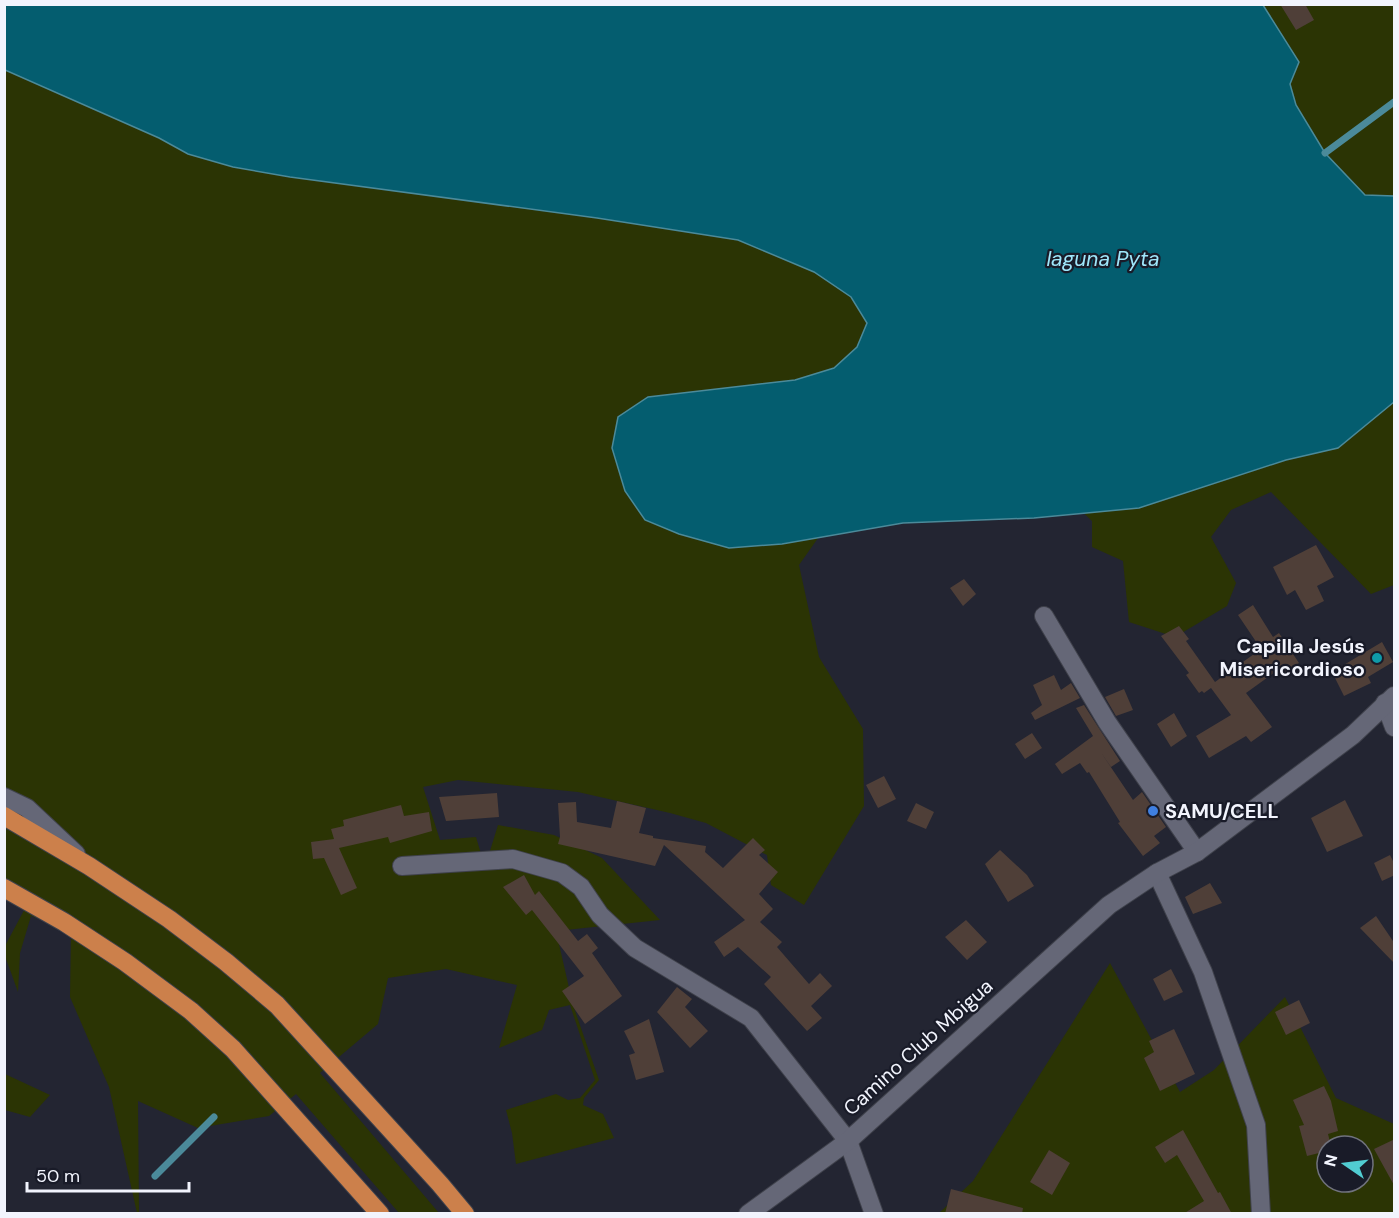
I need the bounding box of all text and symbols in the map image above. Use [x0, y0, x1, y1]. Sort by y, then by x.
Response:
water label: laguna Pyta [1046, 245, 1160, 273]
place label: Capilla Jesús Misericordioso [1219, 633, 1365, 682]
marker: Capilla Jesús Misericordioso [1370, 651, 1384, 665]
place label: SAMU/CELL [1165, 798, 1279, 824]
marker: SAMU/CELL [1146, 804, 1160, 818]
street label: Camino Club Mbigua [838, 973, 998, 1121]
north arrow [1315, 1134, 1375, 1194]
text: N [1319, 1152, 1343, 1169]
scale bar [27, 1155, 189, 1193]
text: 50 m [36, 1164, 80, 1188]

